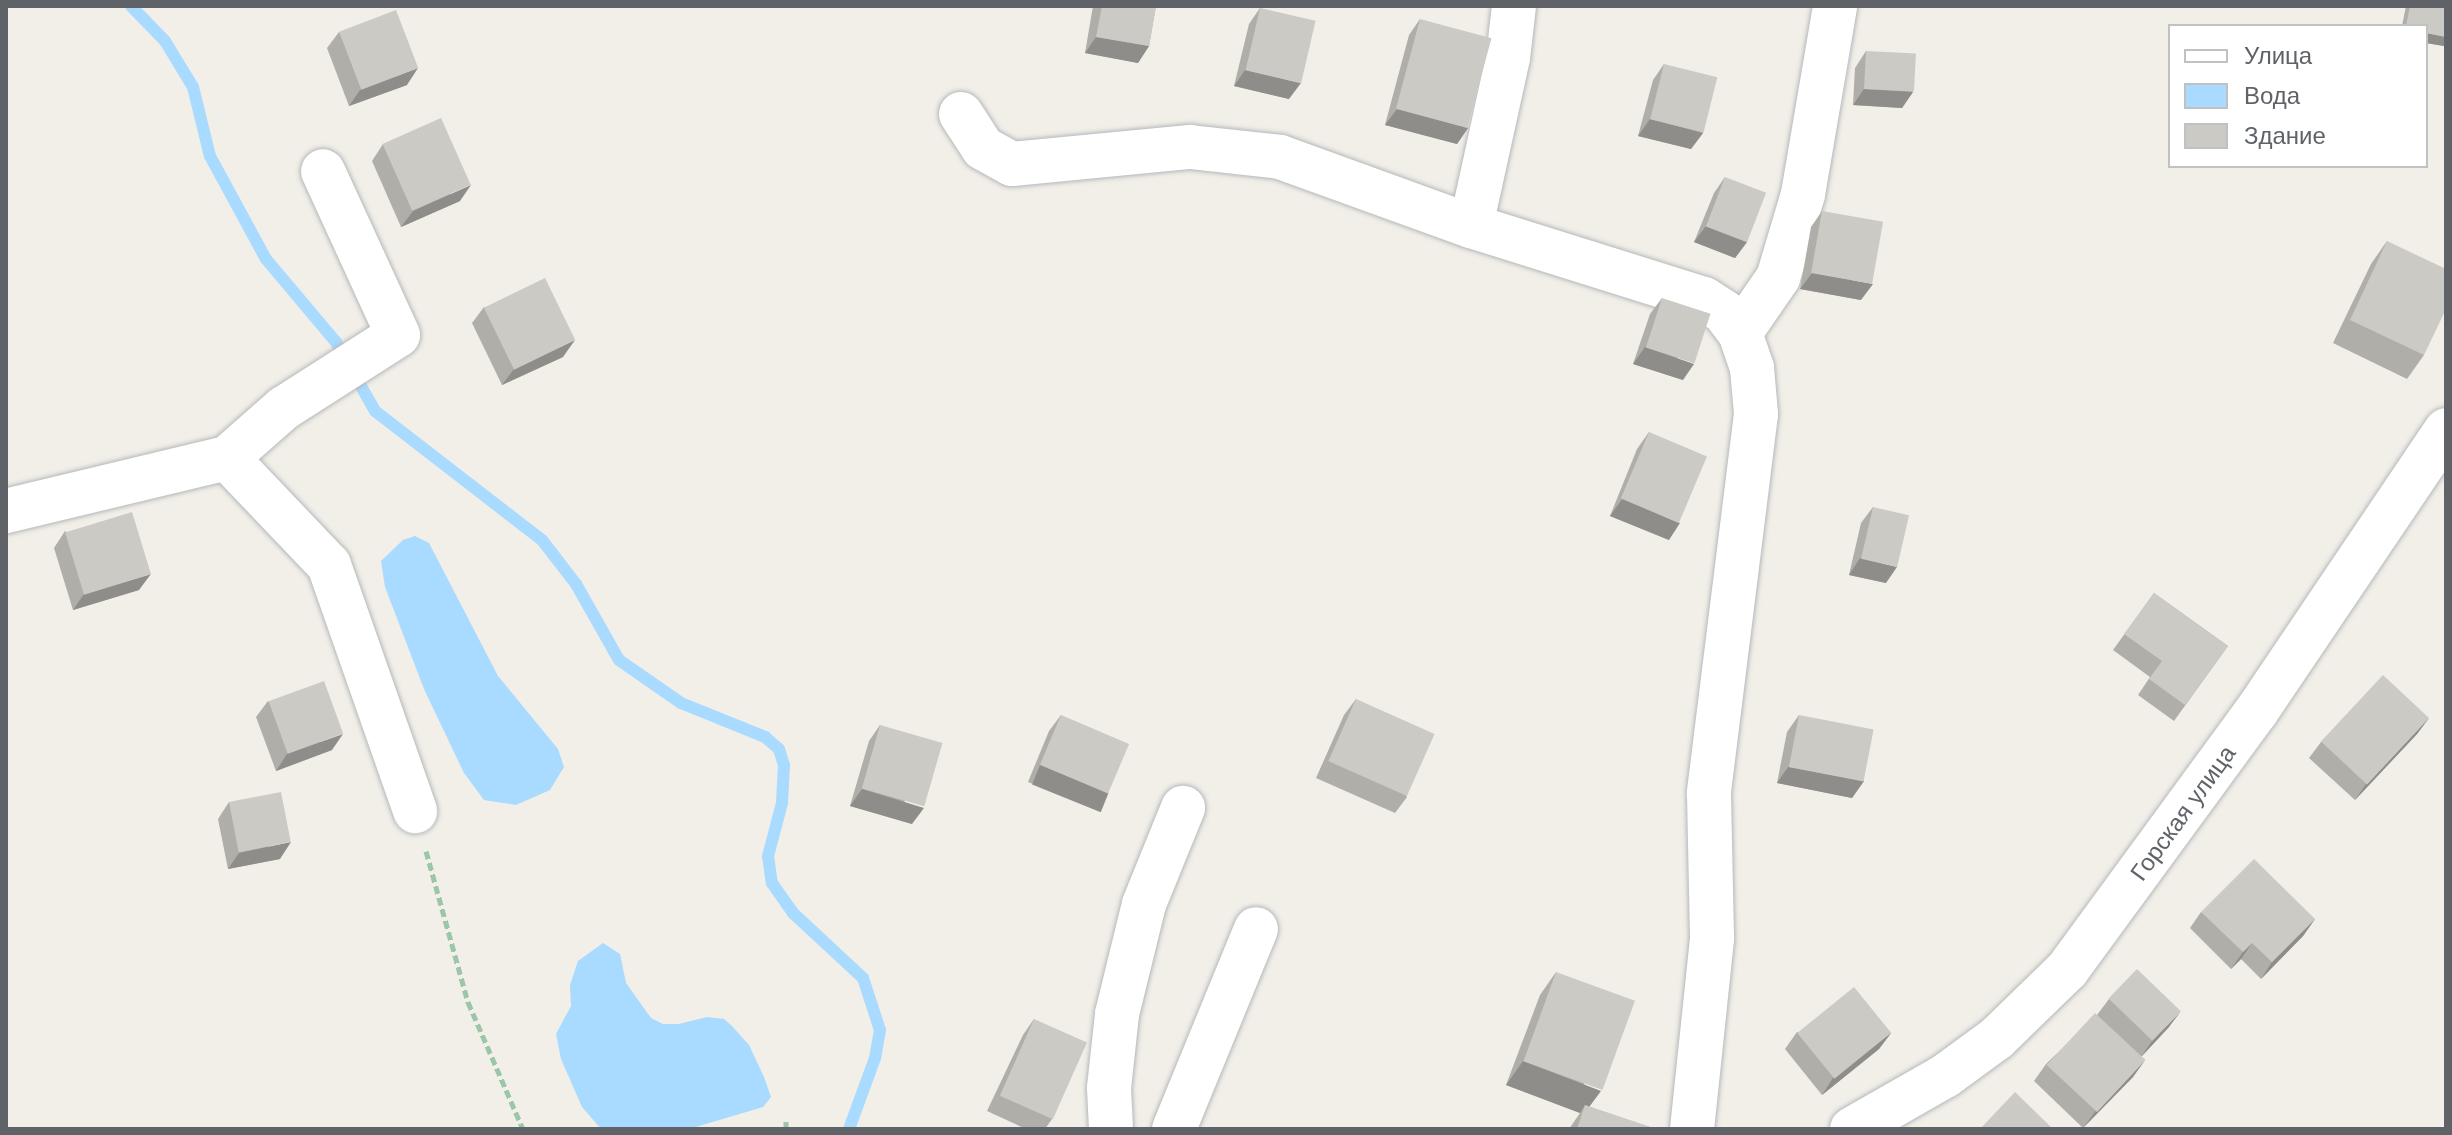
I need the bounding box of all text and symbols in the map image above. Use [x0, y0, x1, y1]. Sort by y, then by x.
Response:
legend [2168, 24, 2428, 168]
text: Улица [2244, 42, 2312, 69]
text: Вода [2244, 82, 2300, 109]
text: Здание [2244, 122, 2326, 149]
street label: Горская улица [2124, 740, 2242, 886]

